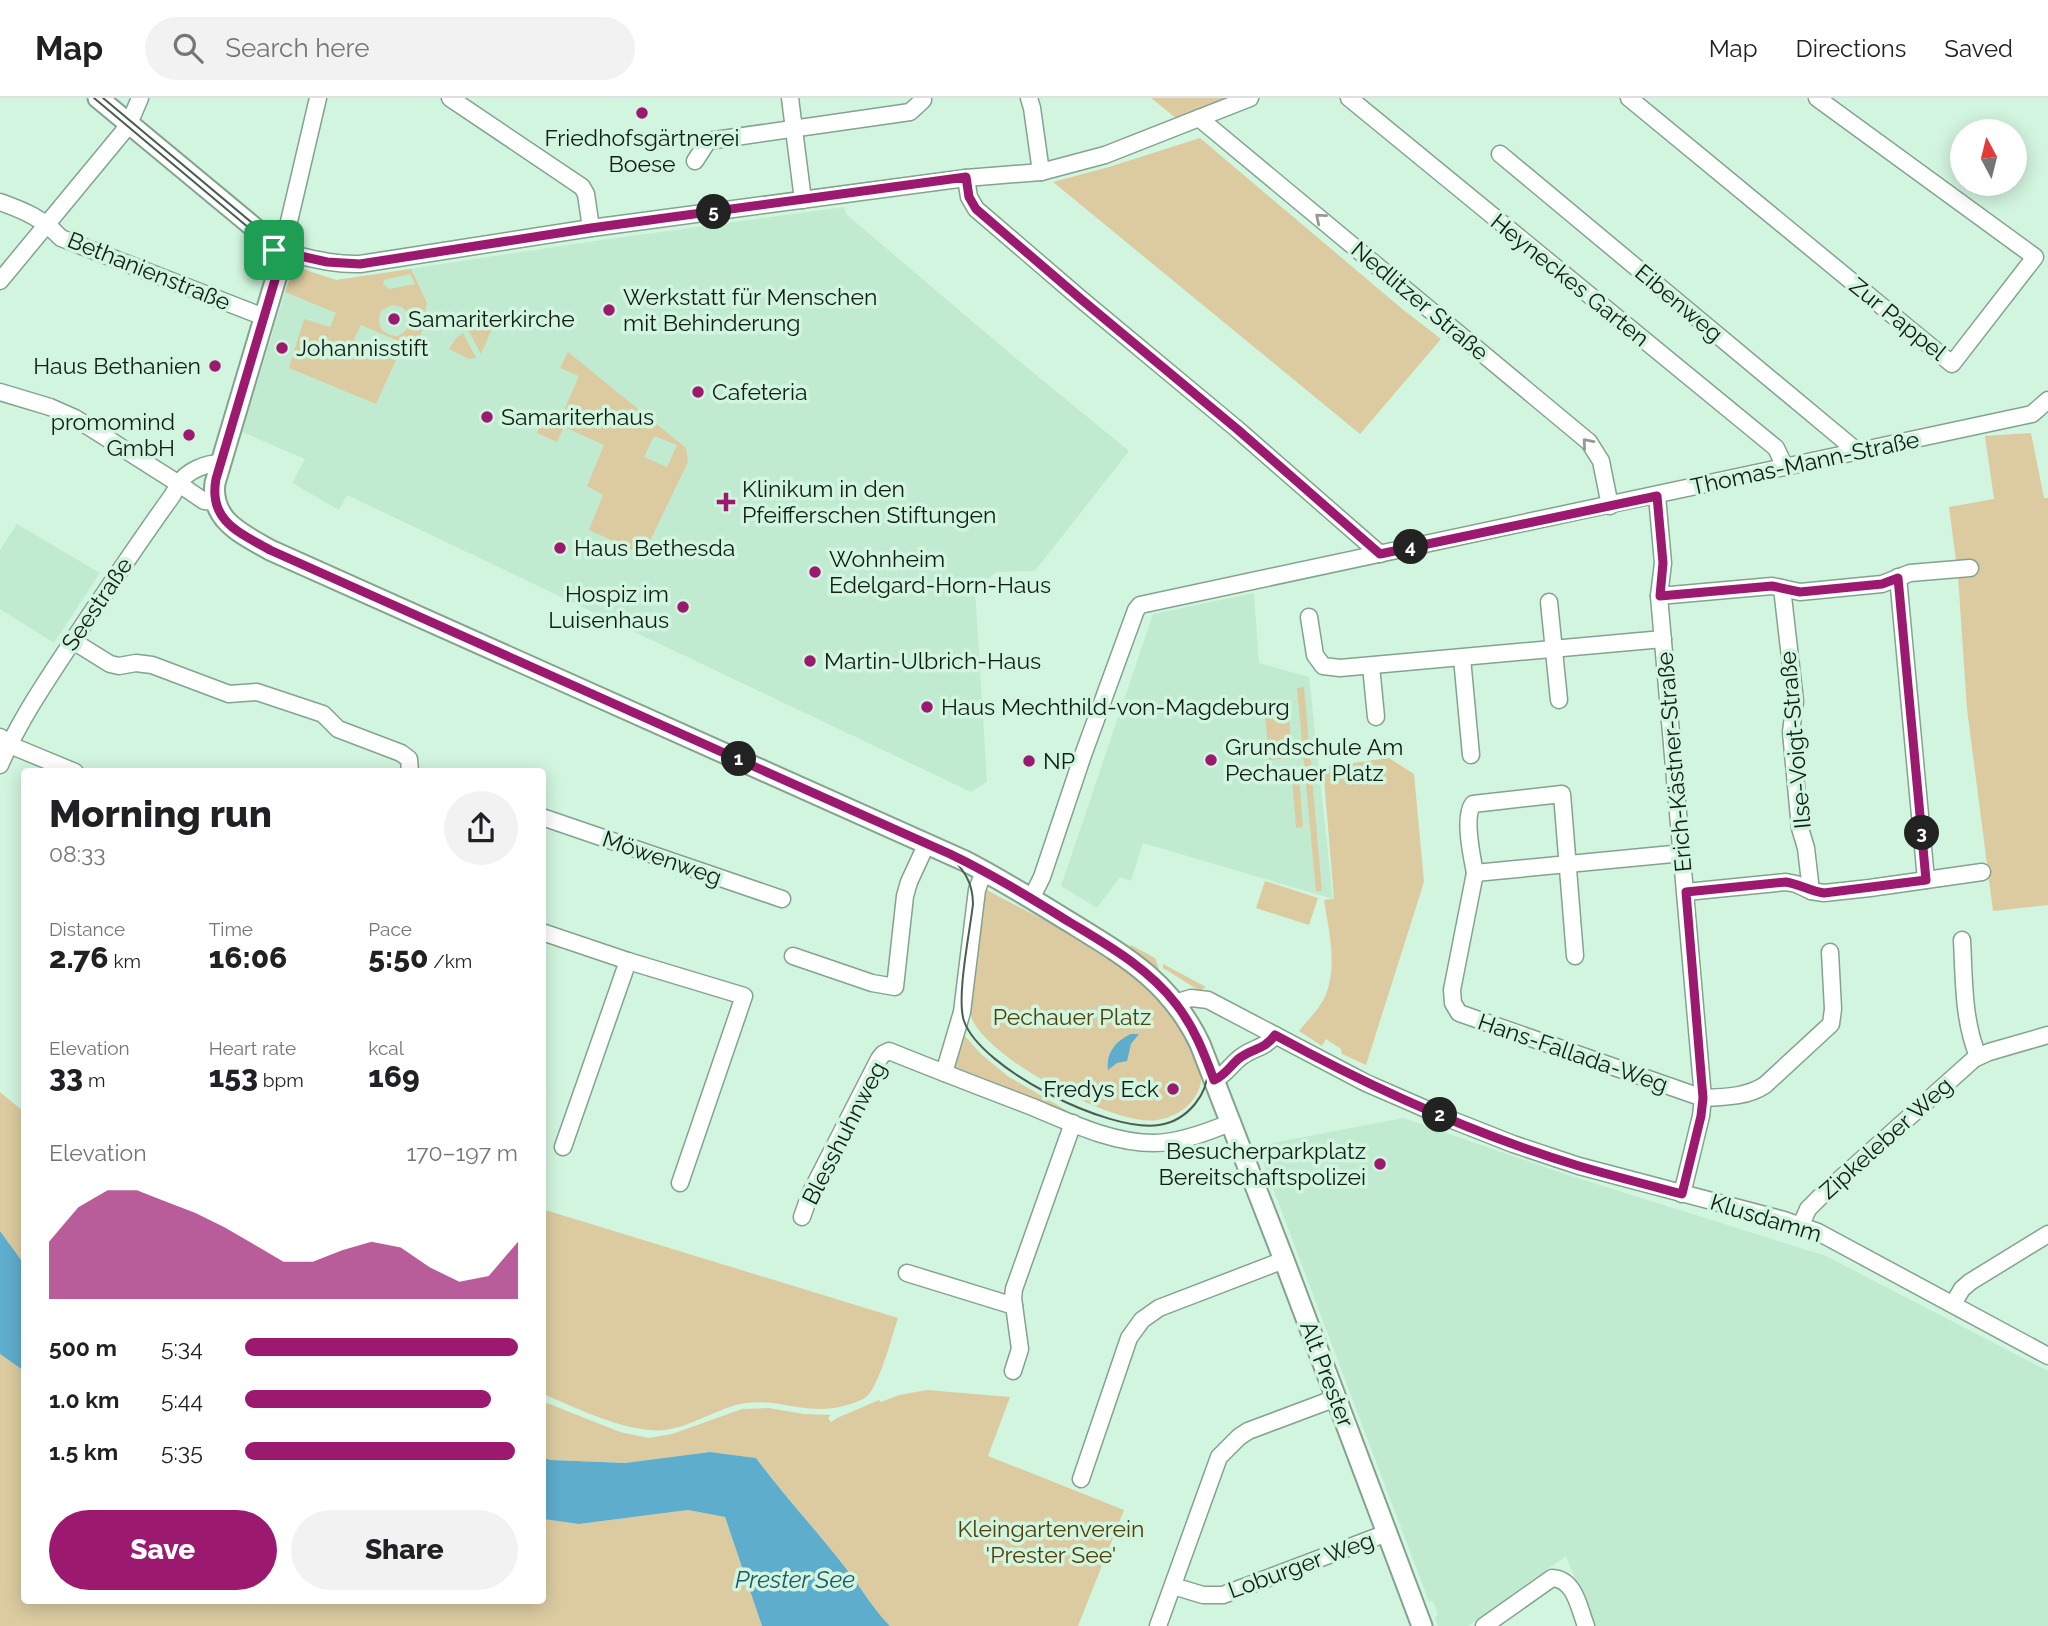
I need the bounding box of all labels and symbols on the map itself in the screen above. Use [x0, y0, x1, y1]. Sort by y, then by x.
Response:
marker: Friedhofsgärtnerei Boese [634, 105, 650, 121]
north arrow [1950, 119, 2026, 196]
place label: Friedhofsgärtnerei Boese [545, 124, 739, 177]
pin: 5 [696, 194, 732, 230]
street label: Heyneckes Garten [1486, 208, 1655, 352]
one-way arrow [1315, 214, 1328, 226]
pin [244, 220, 304, 280]
street label: Bethanienstraße [64, 226, 235, 316]
street label: Nedlitzer Straße [1346, 235, 1494, 366]
street label: Eibenweg [1630, 258, 1729, 347]
street label: Zur Pappel [1845, 272, 1952, 366]
place label: Werkstatt für Menschen mit Behinderung [623, 283, 877, 336]
marker: Werkstatt für Menschen mit Behinderung [601, 302, 617, 318]
place label: Samariterkirche [408, 305, 575, 332]
marker: Samariterkirche [386, 311, 402, 327]
place label: Johannisstift [296, 334, 429, 361]
marker: Johannisstift [274, 340, 290, 356]
place label: Haus Bethanien [33, 352, 201, 379]
marker: Haus Bethanien [207, 358, 223, 374]
place label: Cafeteria [712, 378, 807, 405]
marker: Cafeteria [690, 384, 706, 400]
place label: Samariterhaus [501, 403, 654, 430]
place label: promomind GmbH [51, 408, 175, 461]
marker: Samariterhaus [479, 409, 495, 425]
street label: Thomas-Mann-Straße [1688, 425, 1922, 500]
marker: promomind GmbH [181, 427, 197, 443]
one-way arrow [1583, 438, 1595, 451]
place label: Klinikum in den Pfeifferschen Stiftungen [742, 475, 997, 528]
marker: Klinikum in den Pfeifferschen Stiftungen [716, 492, 736, 512]
pin: 4 [1394, 530, 1428, 564]
place label: Haus Bethesda [574, 534, 735, 561]
marker: Haus Bethesda [552, 540, 568, 556]
place label: Wohnheim Edelgard-Horn-Haus [829, 545, 1051, 598]
street label: Seestraße [56, 552, 138, 655]
marker: Wohnheim Edelgard-Horn-Haus [807, 564, 823, 580]
place label: Hospiz im Luisenhaus [548, 580, 669, 633]
marker: Hospiz im Luisenhaus [675, 599, 691, 615]
place label: Martin-Ulbrich-Haus [824, 647, 1041, 674]
street label: Ilse-Voigt-Straße [1773, 650, 1816, 830]
street label: Erich-Kästner-Straße [1650, 651, 1697, 873]
marker: Martin-Ulbrich-Haus [802, 653, 818, 669]
place label: Haus Mechthild-von-Magdeburg [941, 693, 1290, 720]
marker: Haus Mechthild-von-Magdeburg [919, 699, 935, 715]
place label: Grundschule Am Pechauer Platz [1225, 733, 1403, 786]
pin: 1 [722, 742, 756, 776]
place label: NP [1043, 747, 1075, 774]
marker: Grundschule Am Pechauer Platz [1203, 752, 1219, 768]
marker: NP [1021, 753, 1037, 769]
pin: 3 [1904, 816, 1940, 850]
street label: Möwenweg [599, 825, 725, 891]
park label: Pechauer Platz [993, 1003, 1151, 1030]
street label: Hans-Fallada-Weg [1475, 1007, 1672, 1098]
street label: Blesshuhnweg [796, 1057, 891, 1209]
street label: Zipkeleber Weg [1814, 1071, 1958, 1204]
place label: Fredys Eck [1043, 1075, 1159, 1102]
marker: Fredys Eck [1165, 1081, 1181, 1097]
pin: 2 [1422, 1098, 1458, 1132]
place label: Besucherparkplatz Bereitschaftspolizei [1159, 1137, 1366, 1190]
marker: Besucherparkplatz Bereitschaftspolizei [1372, 1156, 1388, 1172]
street label: Klusdamm [1707, 1188, 1825, 1247]
street label: Alt Prester [1295, 1317, 1360, 1431]
park label: Kleingartenverein 'Prester See' [958, 1515, 1144, 1568]
street label: Loburger Weg [1224, 1526, 1377, 1603]
water label: Prester See [735, 1565, 855, 1594]

